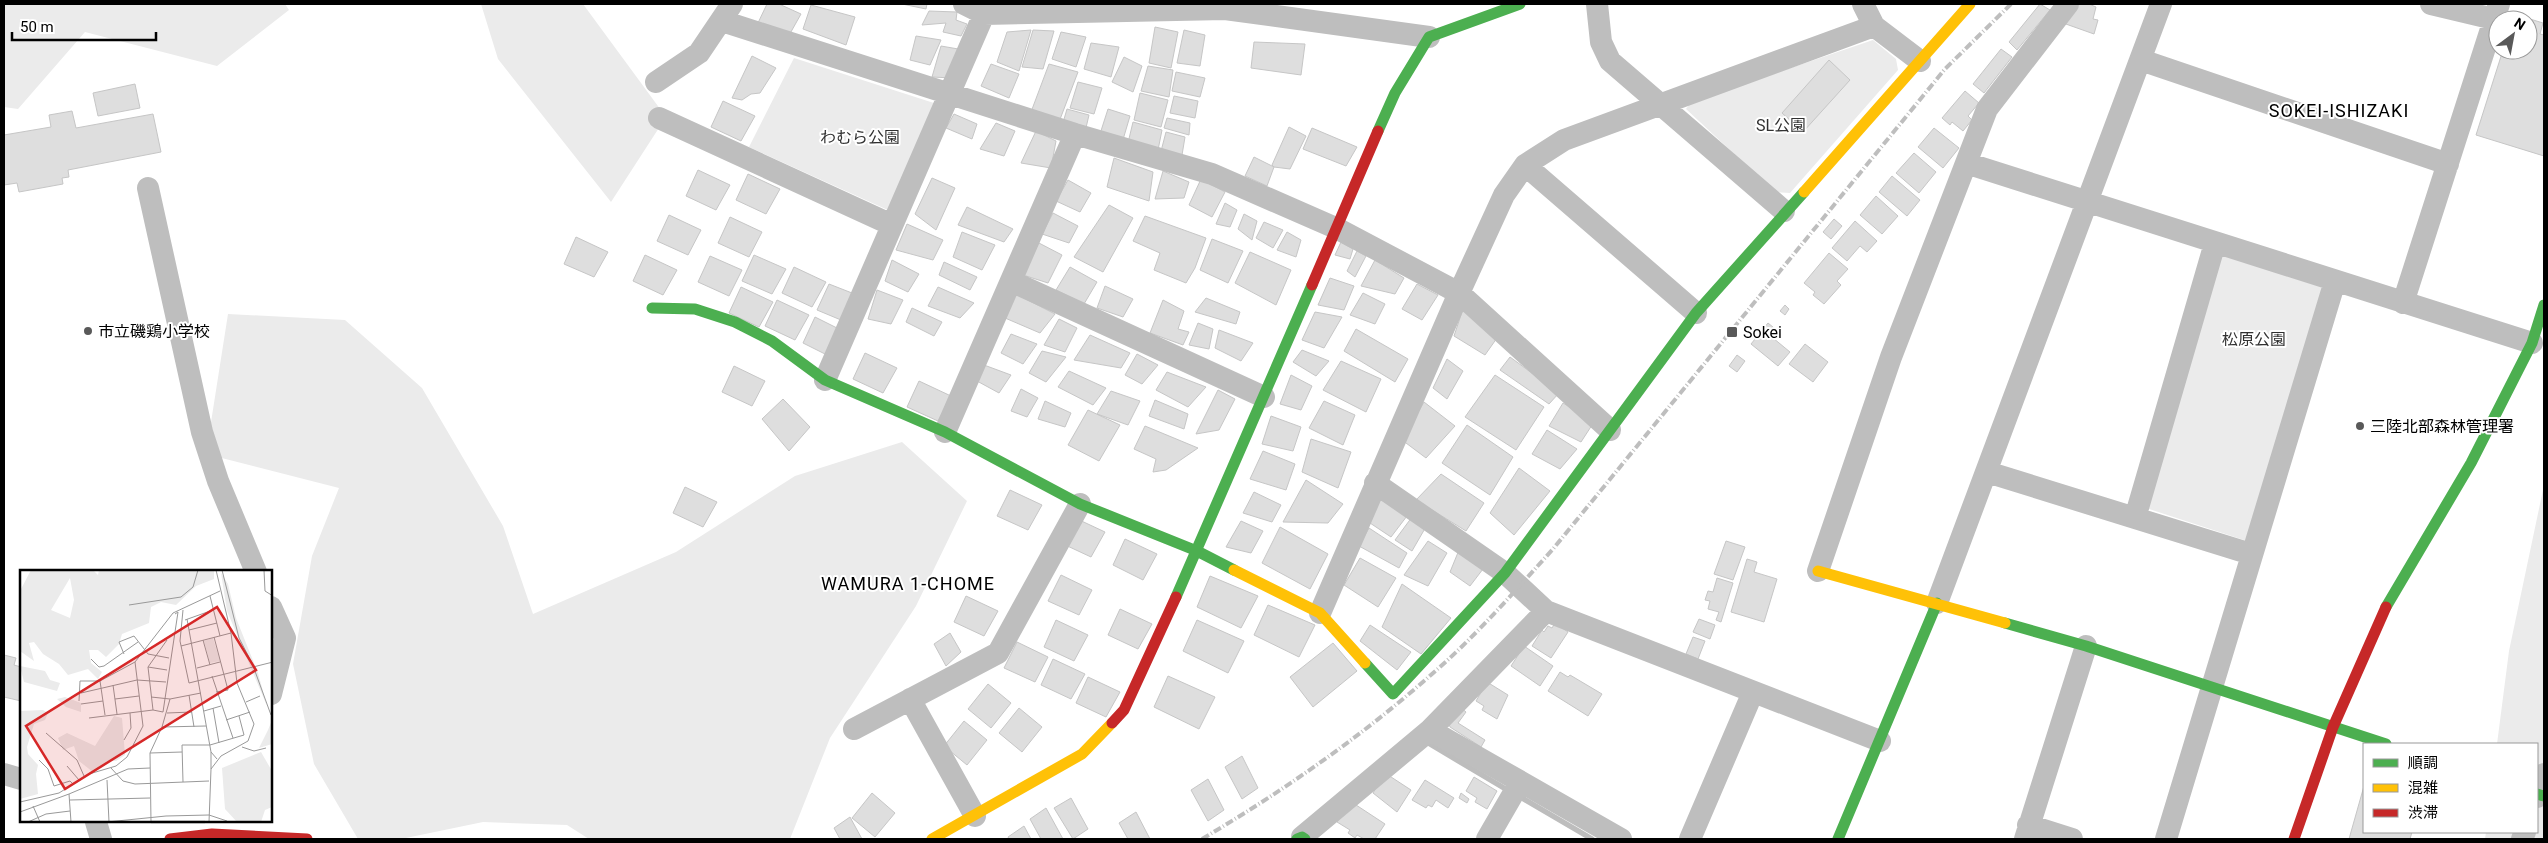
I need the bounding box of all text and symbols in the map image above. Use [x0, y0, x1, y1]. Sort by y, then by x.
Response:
scale bar [12, 10, 156, 42]
north arrow [2488, 10, 2538, 60]
text: N [2511, 15, 2528, 33]
text: 50 m [20, 18, 54, 36]
district label: SOKEI-ISHIZAKI [2269, 100, 2409, 121]
park label: SL公園 [1756, 116, 1806, 135]
park label: わむら公園 [820, 128, 900, 147]
place label: 市立磯鶏小学校 [98, 322, 210, 341]
place label: Sokei [1743, 323, 1782, 342]
marker: 市立磯鶏小学校 [82, 325, 94, 337]
marker: Sokei [1725, 325, 1739, 339]
park label: 松原公園 [2222, 330, 2286, 349]
place label: 三陸北部森林管理署 [2370, 417, 2514, 436]
marker: 三陸北部森林管理署 [2354, 420, 2366, 432]
inset map [20, 570, 272, 823]
district label: WAMURA 1-CHOME [821, 573, 995, 594]
legend [2363, 743, 2538, 833]
text: 順調 [2408, 754, 2438, 772]
text: 混雑 [2408, 779, 2438, 797]
text: 渋滞 [2408, 804, 2438, 822]

